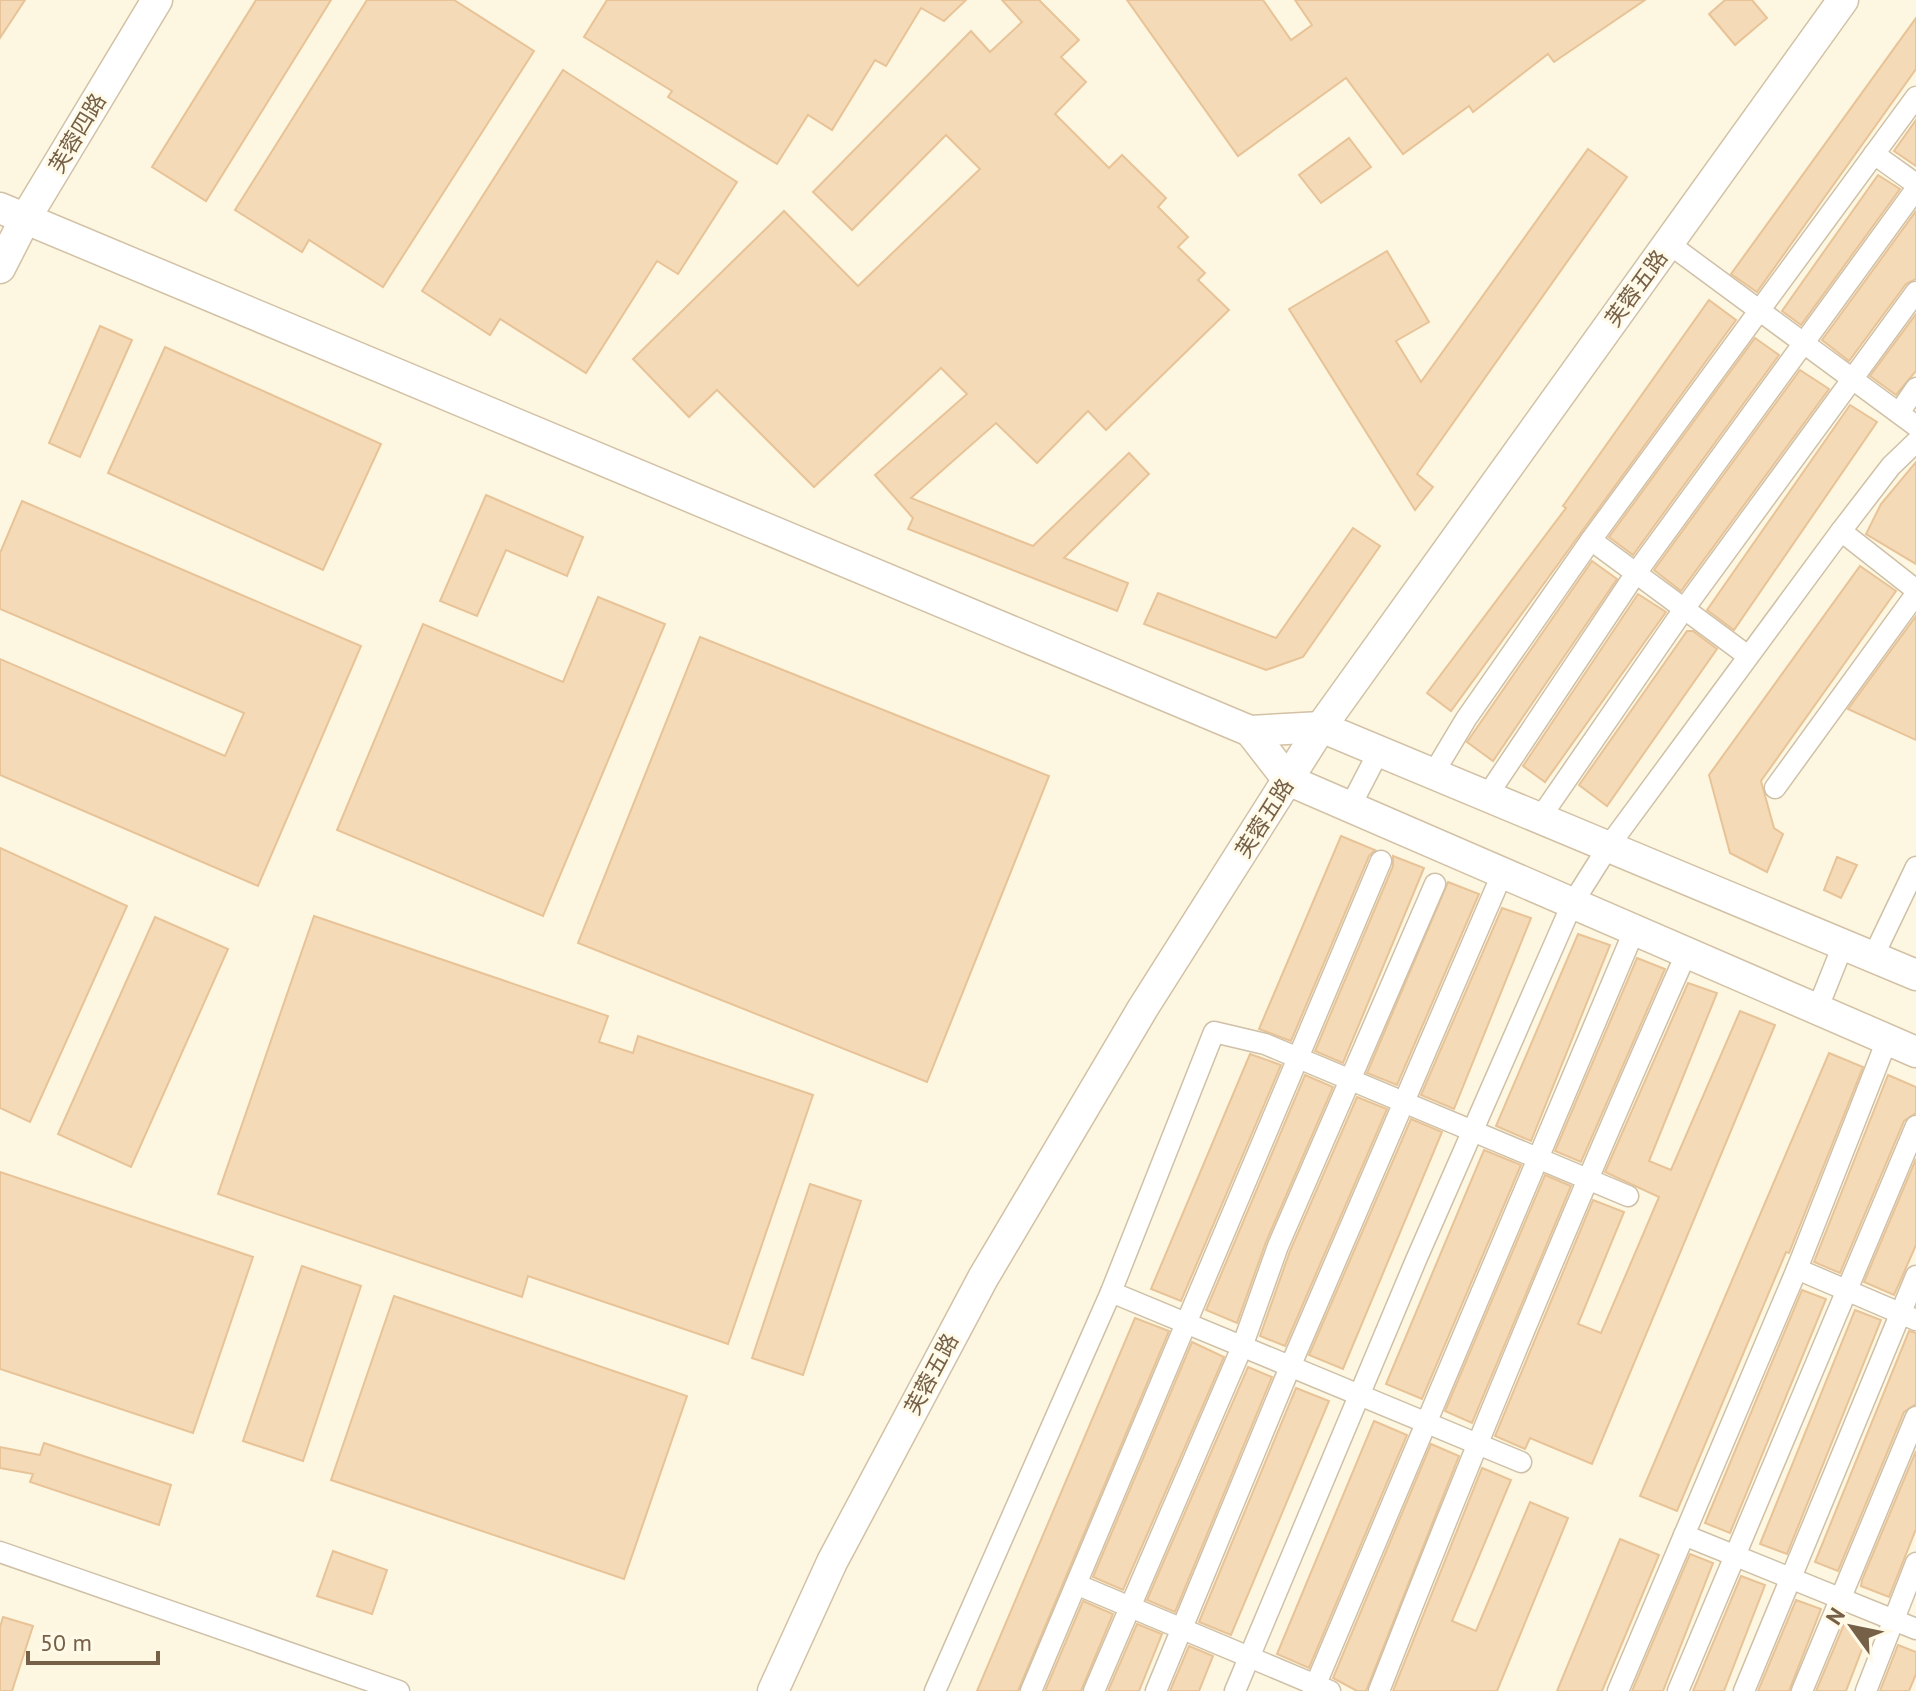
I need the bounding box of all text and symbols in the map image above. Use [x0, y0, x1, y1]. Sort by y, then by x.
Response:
street label: 芙蓉四路 [42, 88, 112, 178]
street label: 芙蓉五路 [1599, 244, 1673, 332]
street label: 芙蓉五路 [1229, 773, 1299, 863]
street label: 芙蓉五路 [898, 1329, 964, 1419]
north arrow [1812, 1587, 1892, 1667]
text: N [1820, 1602, 1851, 1630]
scale bar [28, 1615, 158, 1665]
text: 50 m [40, 1627, 92, 1658]

